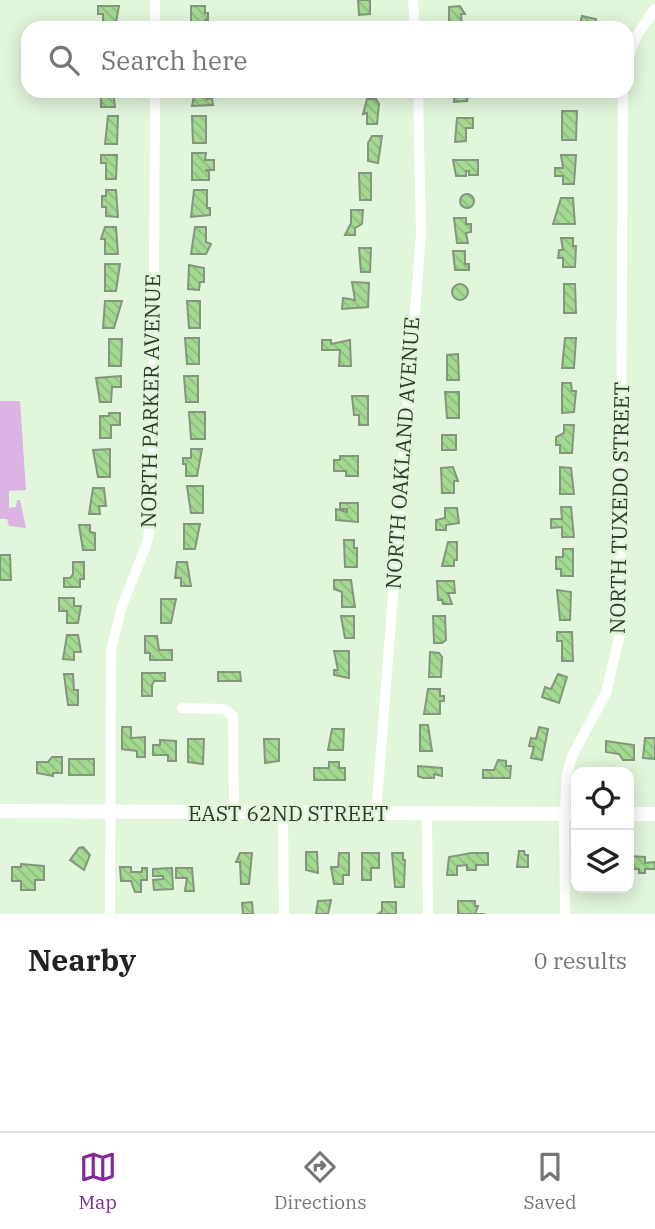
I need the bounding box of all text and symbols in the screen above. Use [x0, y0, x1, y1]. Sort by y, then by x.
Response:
search box [21, 21, 634, 98]
icon: search [45, 41, 83, 79]
text: Search here [101, 43, 247, 77]
street label: NORTH PARKER AVENUE [134, 274, 166, 528]
street label: NORTH OAKLAND AVENUE [379, 316, 425, 590]
street label: NORTH TUXEDO STREET [603, 382, 635, 634]
map controls [571, 767, 634, 893]
button: locate [571, 767, 634, 830]
street label: EAST 62ND STREET [188, 799, 388, 827]
button: layers [571, 830, 634, 893]
text: Nearby [28, 940, 136, 979]
text: 0 results [534, 945, 627, 975]
tab: Map [78, 1148, 117, 1214]
tab: Directions [274, 1148, 367, 1214]
tab: Saved [523, 1148, 577, 1214]

